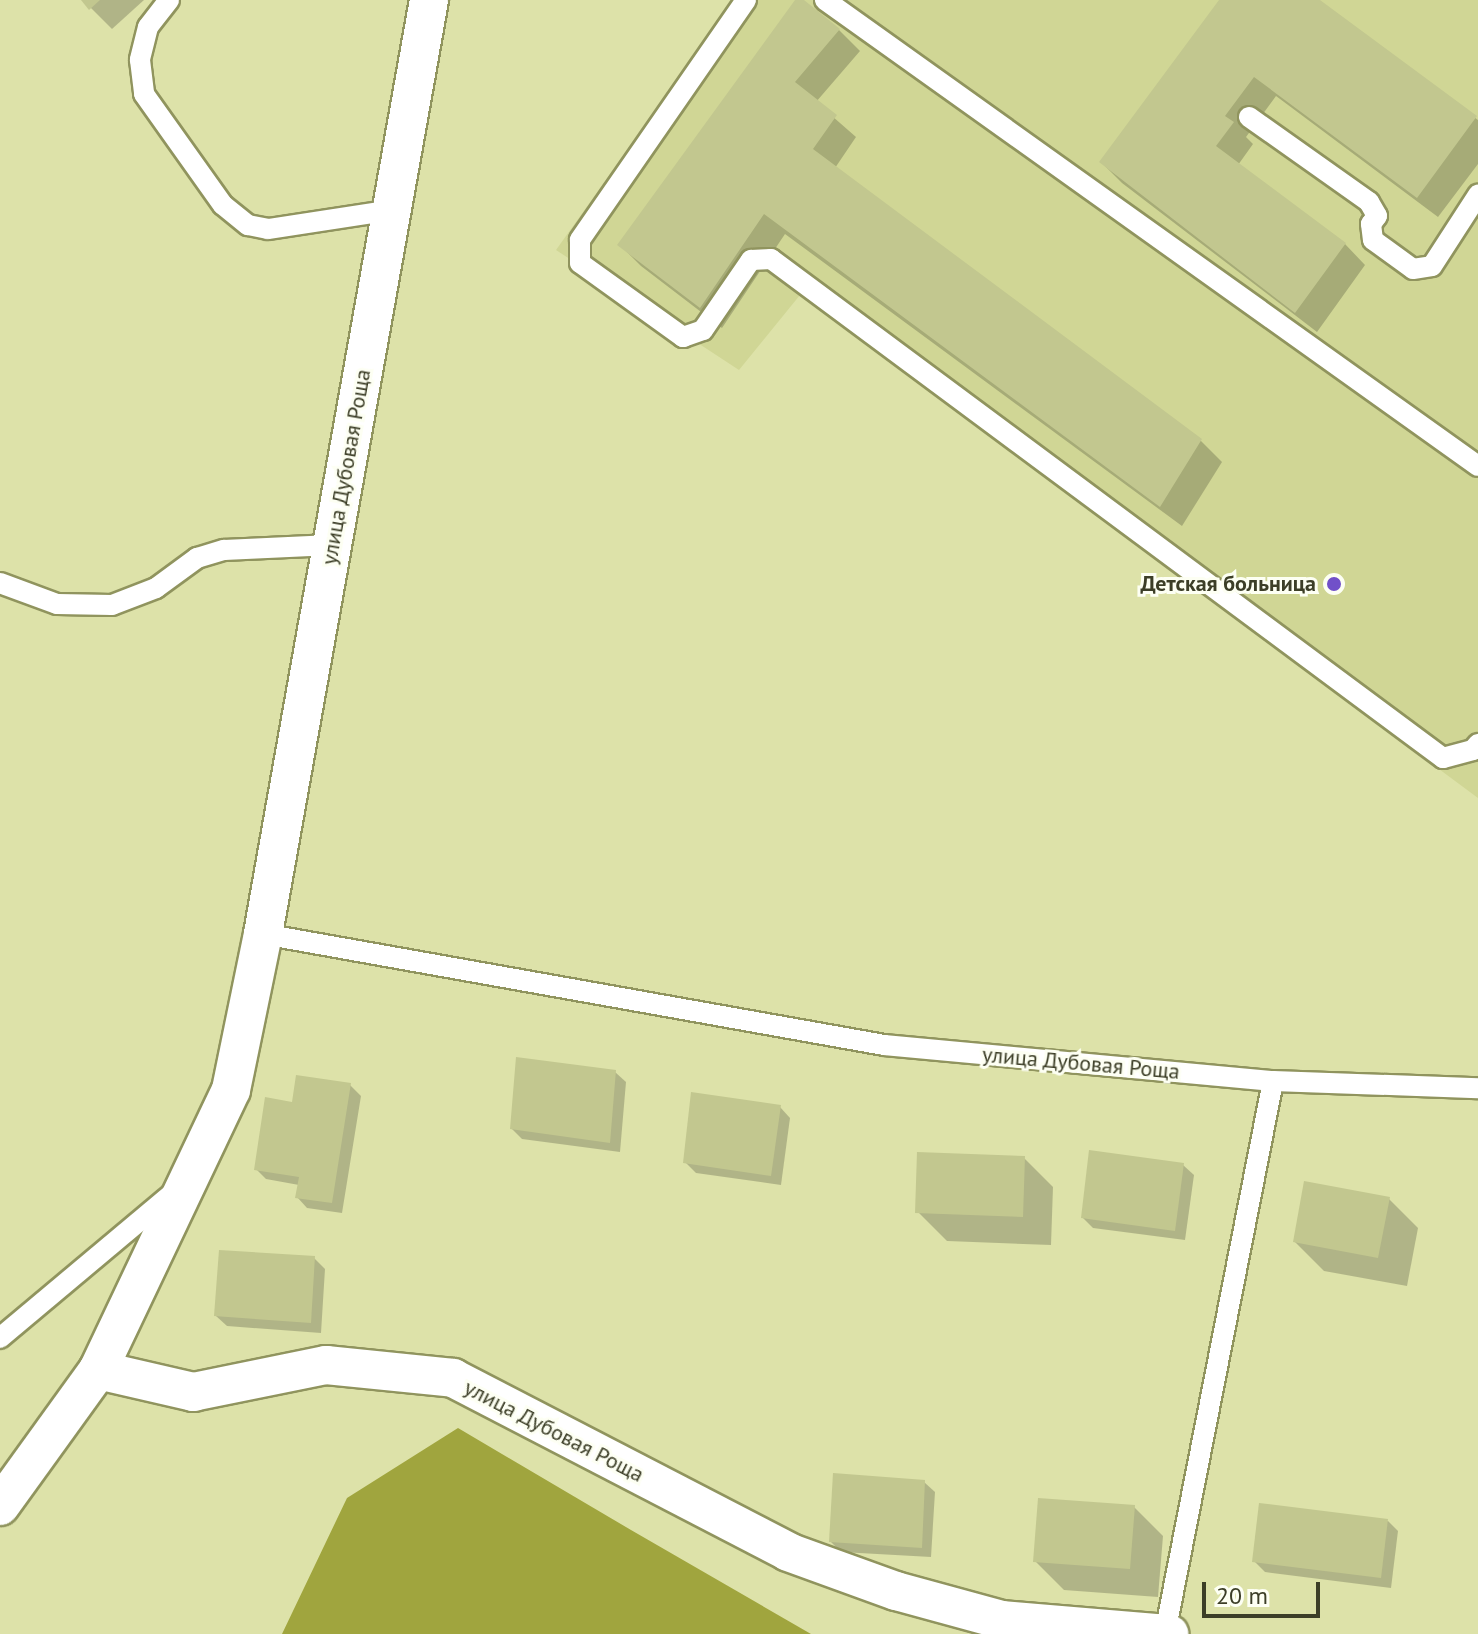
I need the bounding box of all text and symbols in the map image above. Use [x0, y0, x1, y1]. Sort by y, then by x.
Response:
street label: улица Дубовая Роща [316, 367, 376, 567]
place label: Детская больница [1140, 571, 1316, 597]
marker: Детская больница [1323, 573, 1345, 595]
street label: улица Дубовая Роща [981, 1041, 1181, 1085]
street label: улица Дубовая Роща [459, 1374, 649, 1488]
scale bar [1206, 1566, 1324, 1616]
text: 20 m [1216, 1580, 1268, 1611]

